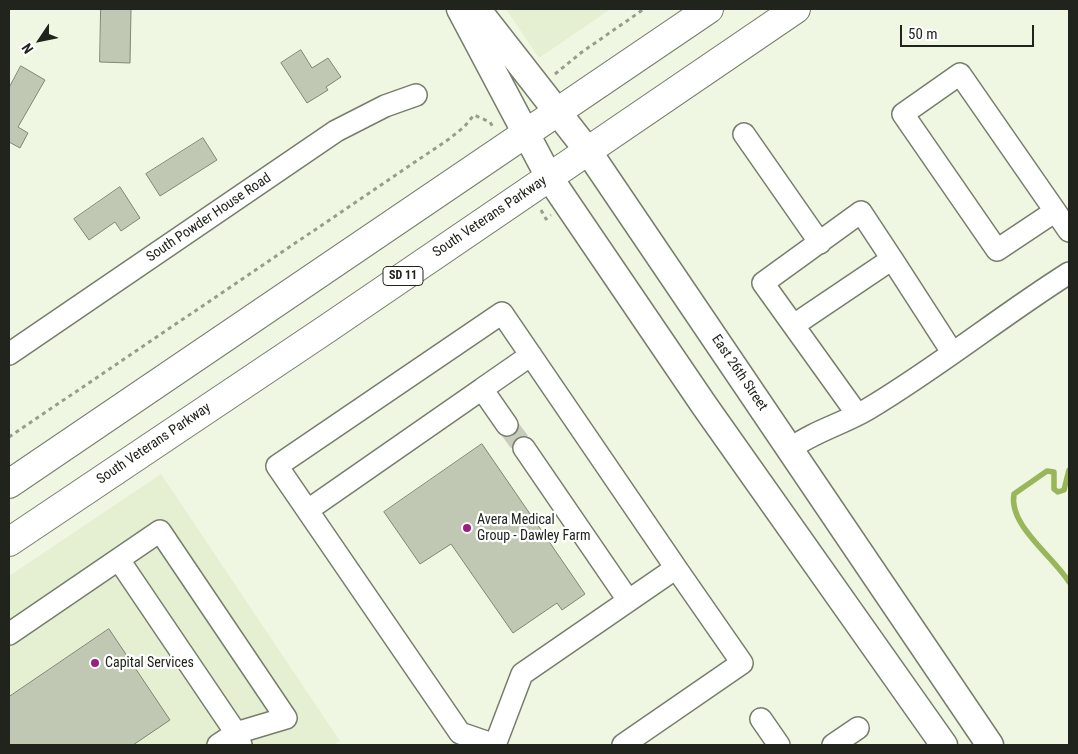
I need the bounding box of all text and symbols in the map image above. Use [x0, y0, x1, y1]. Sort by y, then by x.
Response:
north arrow [15, 15, 65, 65]
scale bar [903, 15, 1037, 47]
text: 50 m [908, 25, 938, 43]
text: N [19, 40, 37, 56]
street label: South Powder House Road [143, 170, 275, 266]
street label: South Veterans Parkway [430, 173, 550, 261]
road number: SD 11 [383, 266, 423, 286]
street label: East 26th Street [707, 332, 771, 414]
street label: South Veterans Parkway [94, 400, 214, 488]
place label: Avera Medical Group - Dawley Farm [477, 512, 591, 544]
marker: Avera Medical Group - Dawley Farm [461, 522, 473, 534]
place label: Capital Services [105, 655, 194, 671]
marker: Capital Services [89, 657, 101, 669]

